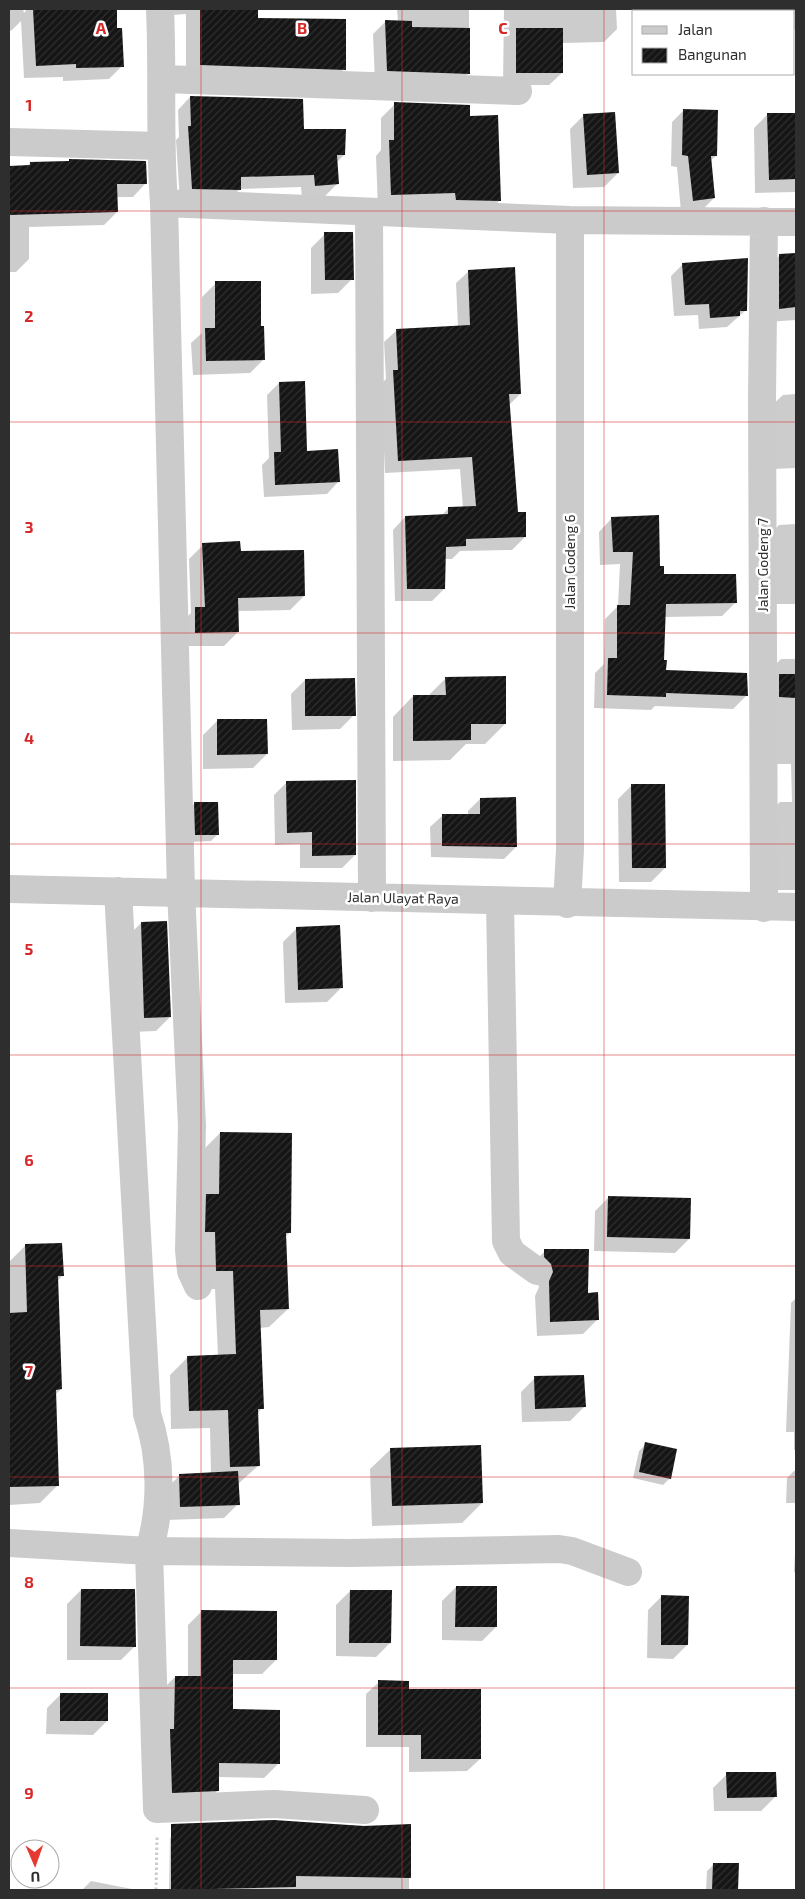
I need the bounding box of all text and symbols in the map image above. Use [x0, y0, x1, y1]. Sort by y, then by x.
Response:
legend [632, 10, 795, 75]
text: A [96, 18, 107, 37]
text: B [297, 18, 307, 37]
text: C [498, 18, 508, 37]
text: Jalan [678, 20, 713, 38]
text: Bangunan [678, 45, 747, 63]
text: 1 [26, 95, 32, 114]
text: 2 [24, 306, 34, 325]
street label: Jalan Godeng 6 [561, 515, 578, 609]
text: 3 [24, 517, 34, 536]
street label: Jalan Godeng 7 [754, 518, 771, 612]
text: 4 [24, 728, 34, 747]
street label: Jalan Ulayat Raya [347, 888, 459, 907]
text: 5 [25, 939, 34, 958]
text: 6 [24, 1150, 34, 1169]
text: 7 [25, 1361, 34, 1380]
text: 8 [24, 1572, 34, 1591]
text: 9 [24, 1783, 34, 1802]
north arrow [10, 1839, 60, 1889]
text: U [30, 1869, 41, 1886]

